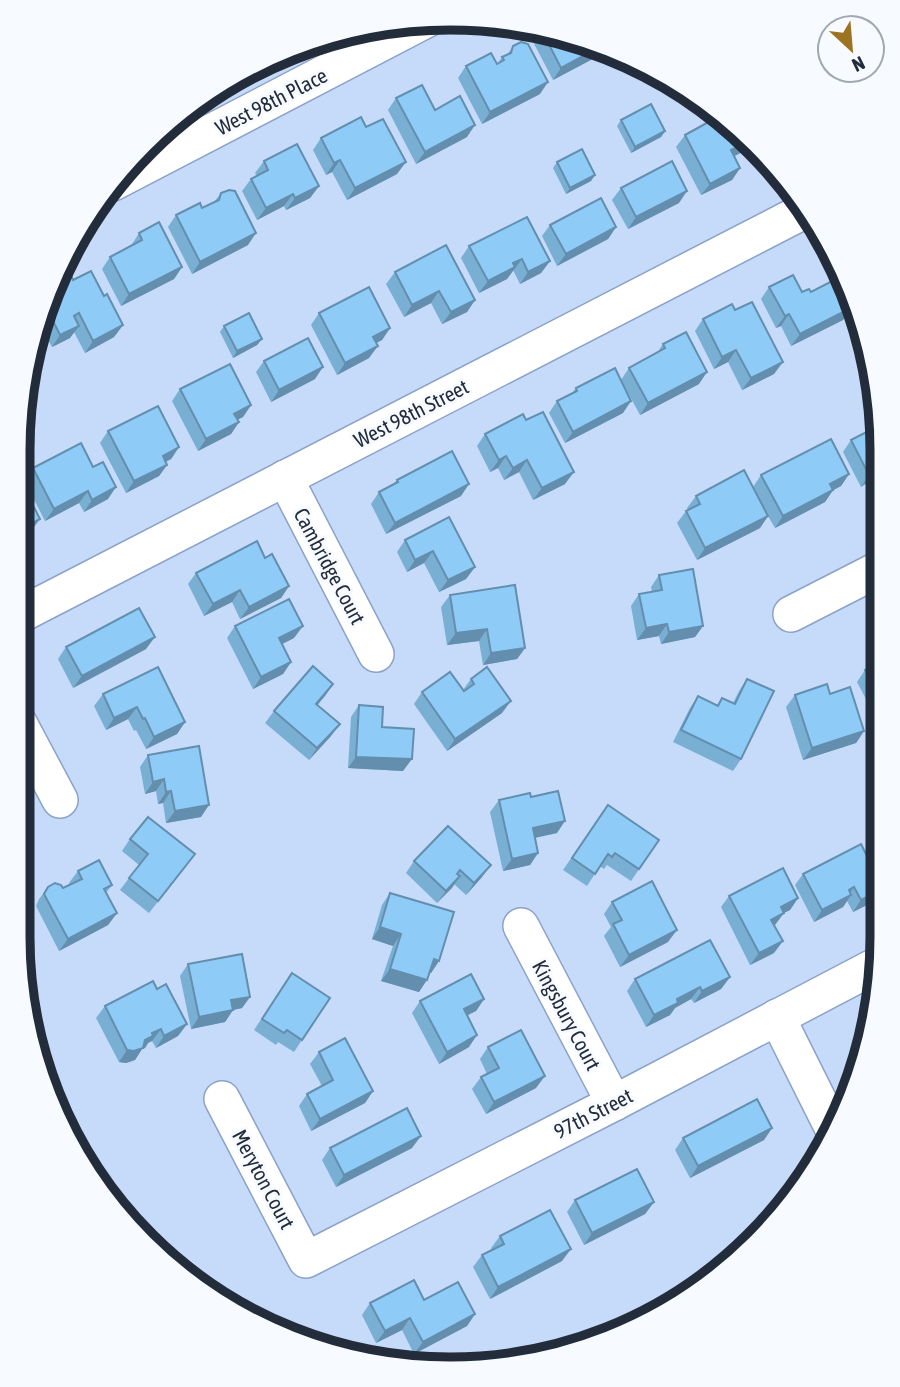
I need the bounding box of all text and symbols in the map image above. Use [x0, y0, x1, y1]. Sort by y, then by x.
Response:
north arrow [816, 14, 886, 84]
text: N [849, 52, 868, 77]
street label: West 98th Place [211, 63, 331, 139]
street label: West 98th Street [350, 374, 472, 452]
street label: Cambridge Court [289, 504, 371, 628]
street label: Kingsbury Court [528, 956, 606, 1074]
street label: 97th Street [550, 1083, 636, 1143]
street label: Meryton Court [228, 1125, 300, 1233]

